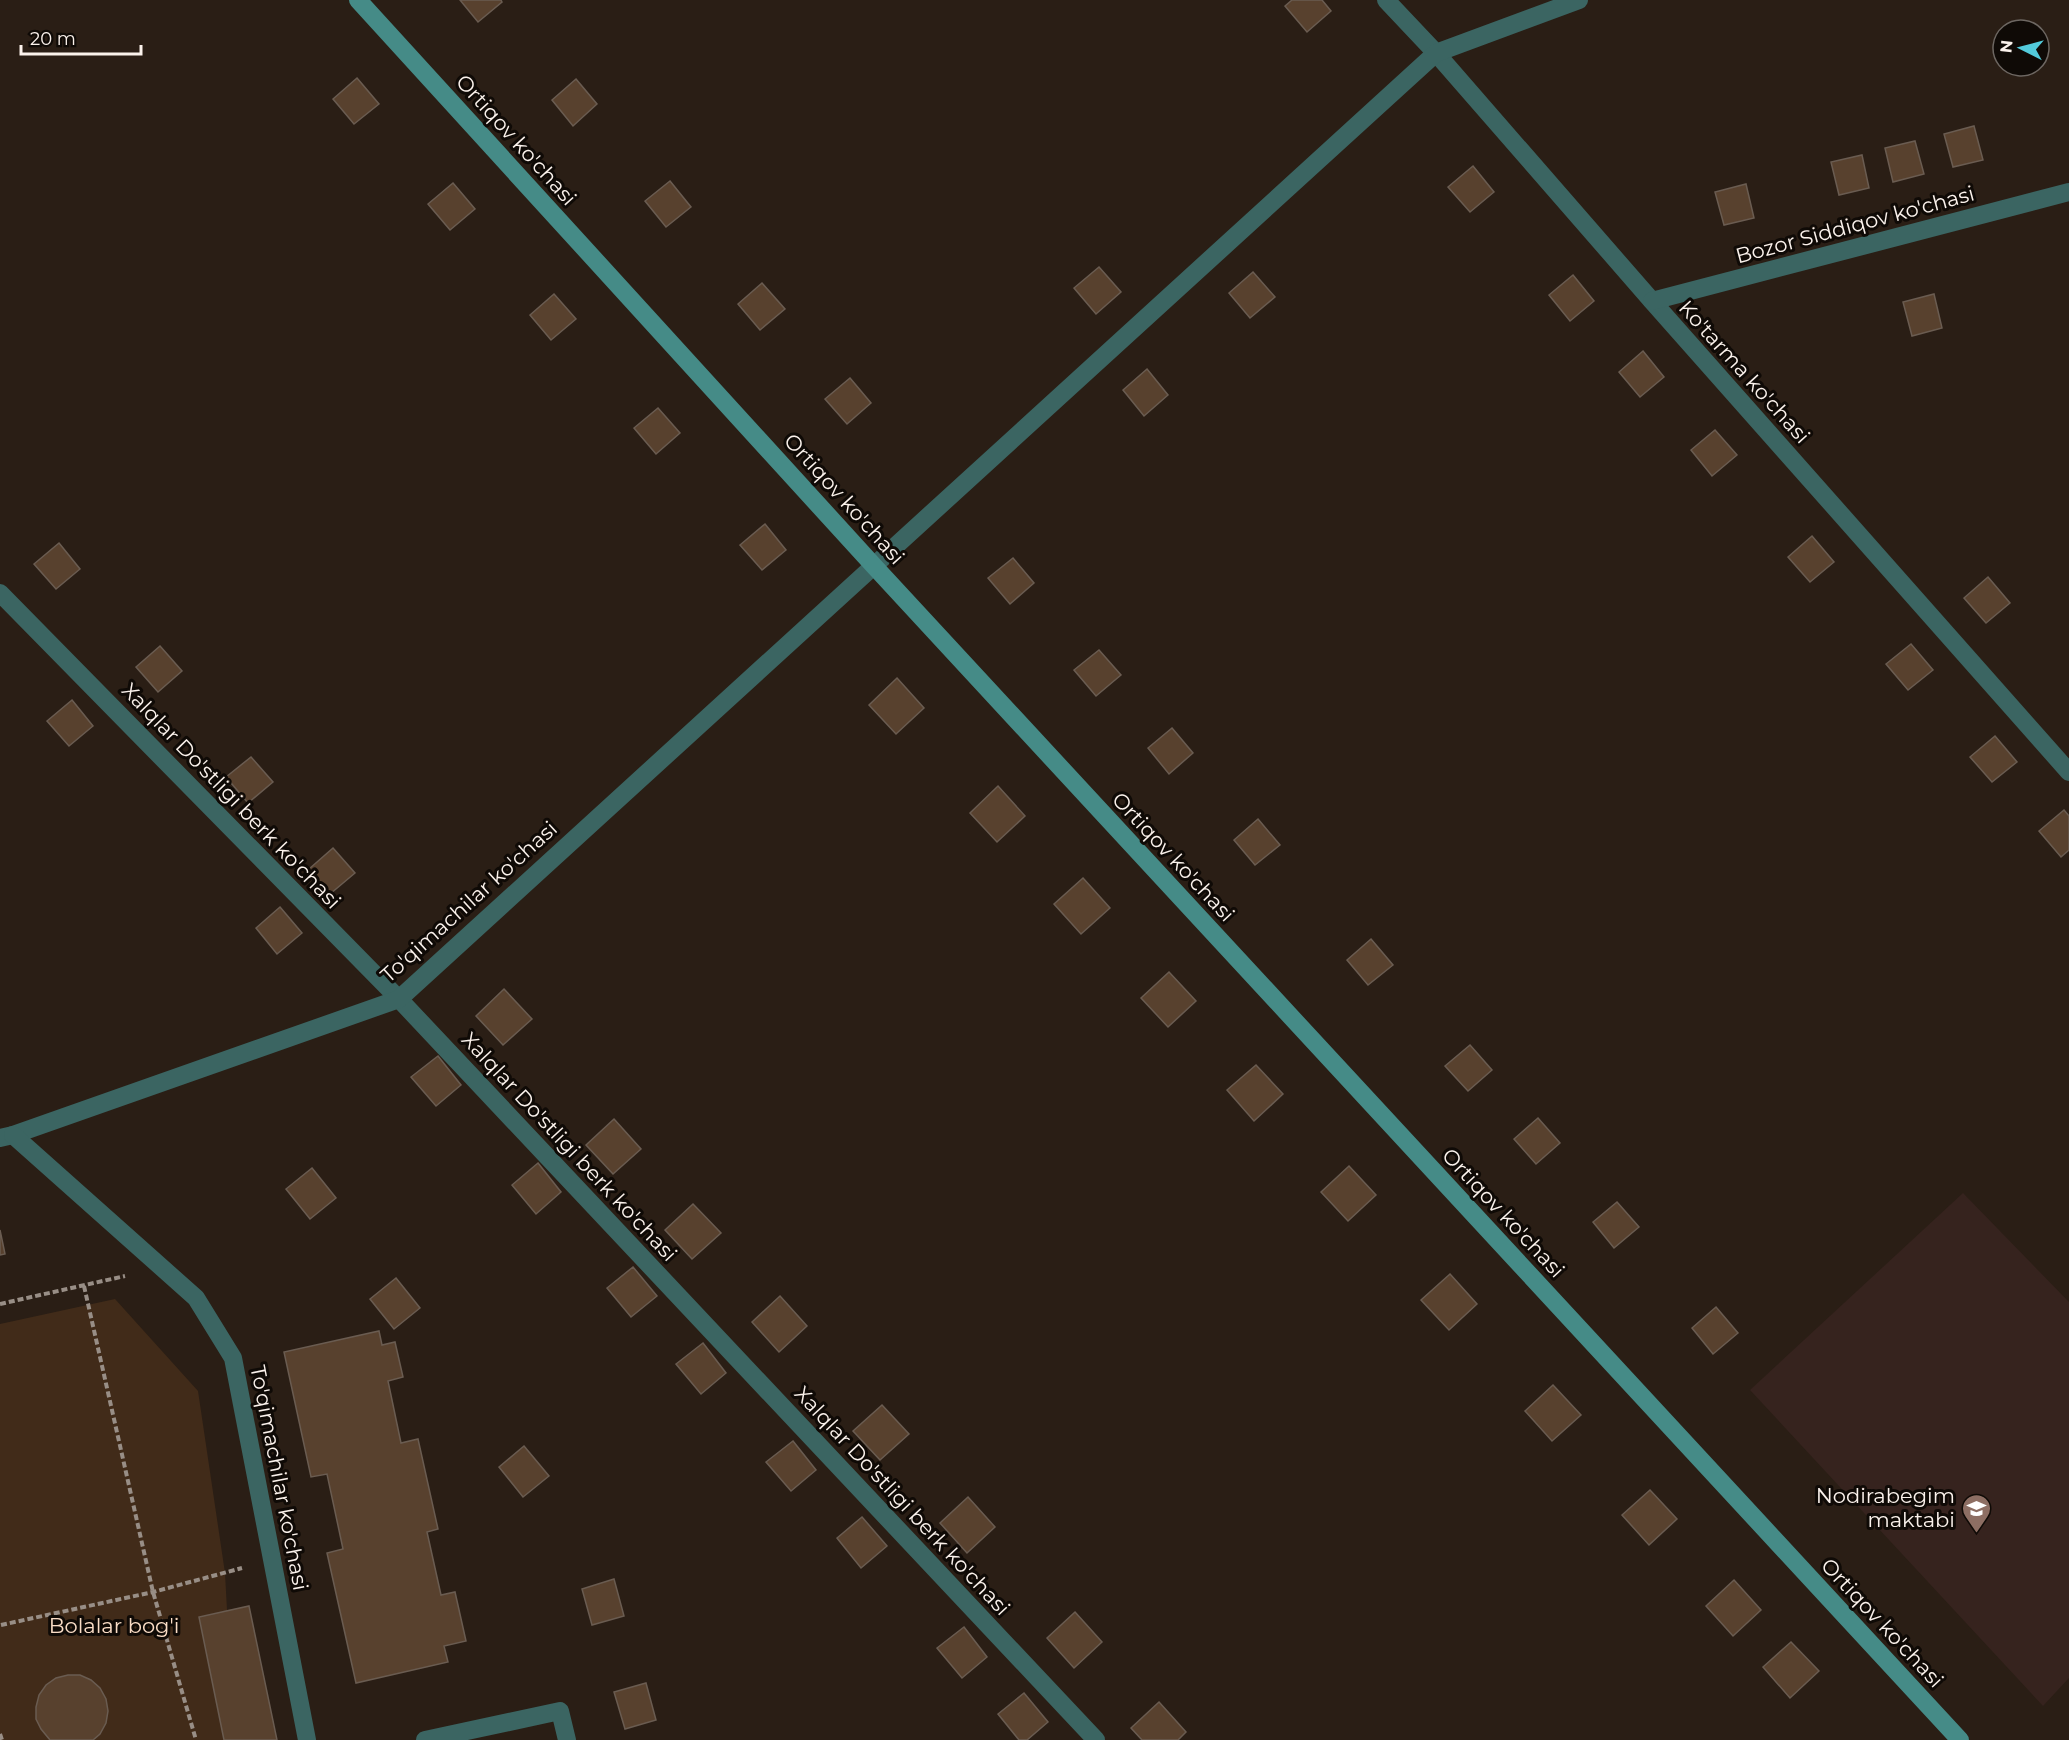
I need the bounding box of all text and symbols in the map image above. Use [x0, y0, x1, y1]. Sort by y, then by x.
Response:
scale bar [21, 18, 141, 56]
north arrow [1991, 18, 2051, 78]
text: 20 m [30, 28, 76, 50]
text: N [1996, 39, 2017, 54]
street label: Ortiqov ko'chasi [451, 69, 582, 210]
street label: Bozor Siddiqov ko'chasi [1733, 181, 1977, 268]
street label: Ko'tarma ko'chasi [1674, 295, 1815, 448]
street label: Ortiqov ko'chasi [779, 428, 910, 569]
street label: Xalqlar Do'stligi berk ko'chasi [117, 678, 346, 914]
street label: Ortiqov ko'chasi [1107, 787, 1240, 926]
street label: To'qimachilar ko'chasi [375, 816, 562, 987]
street label: Xalqlar Do'stligi berk ko'chasi [457, 1027, 682, 1266]
street label: Ortiqov ko'chasi [1437, 1143, 1570, 1282]
street label: To'qimachilar ko'chasi [245, 1363, 314, 1593]
street label: Xalqlar Do'stligi berk ko'chasi [790, 1381, 1015, 1620]
place label: Nodirabegim maktabi [1816, 1483, 1955, 1532]
school or university icon: Nodirabegim maktabi [1960, 1492, 1992, 1534]
street label: Ortiqov ko'chasi [1816, 1553, 1949, 1692]
park label: Bolalar bog'i [49, 1613, 179, 1638]

